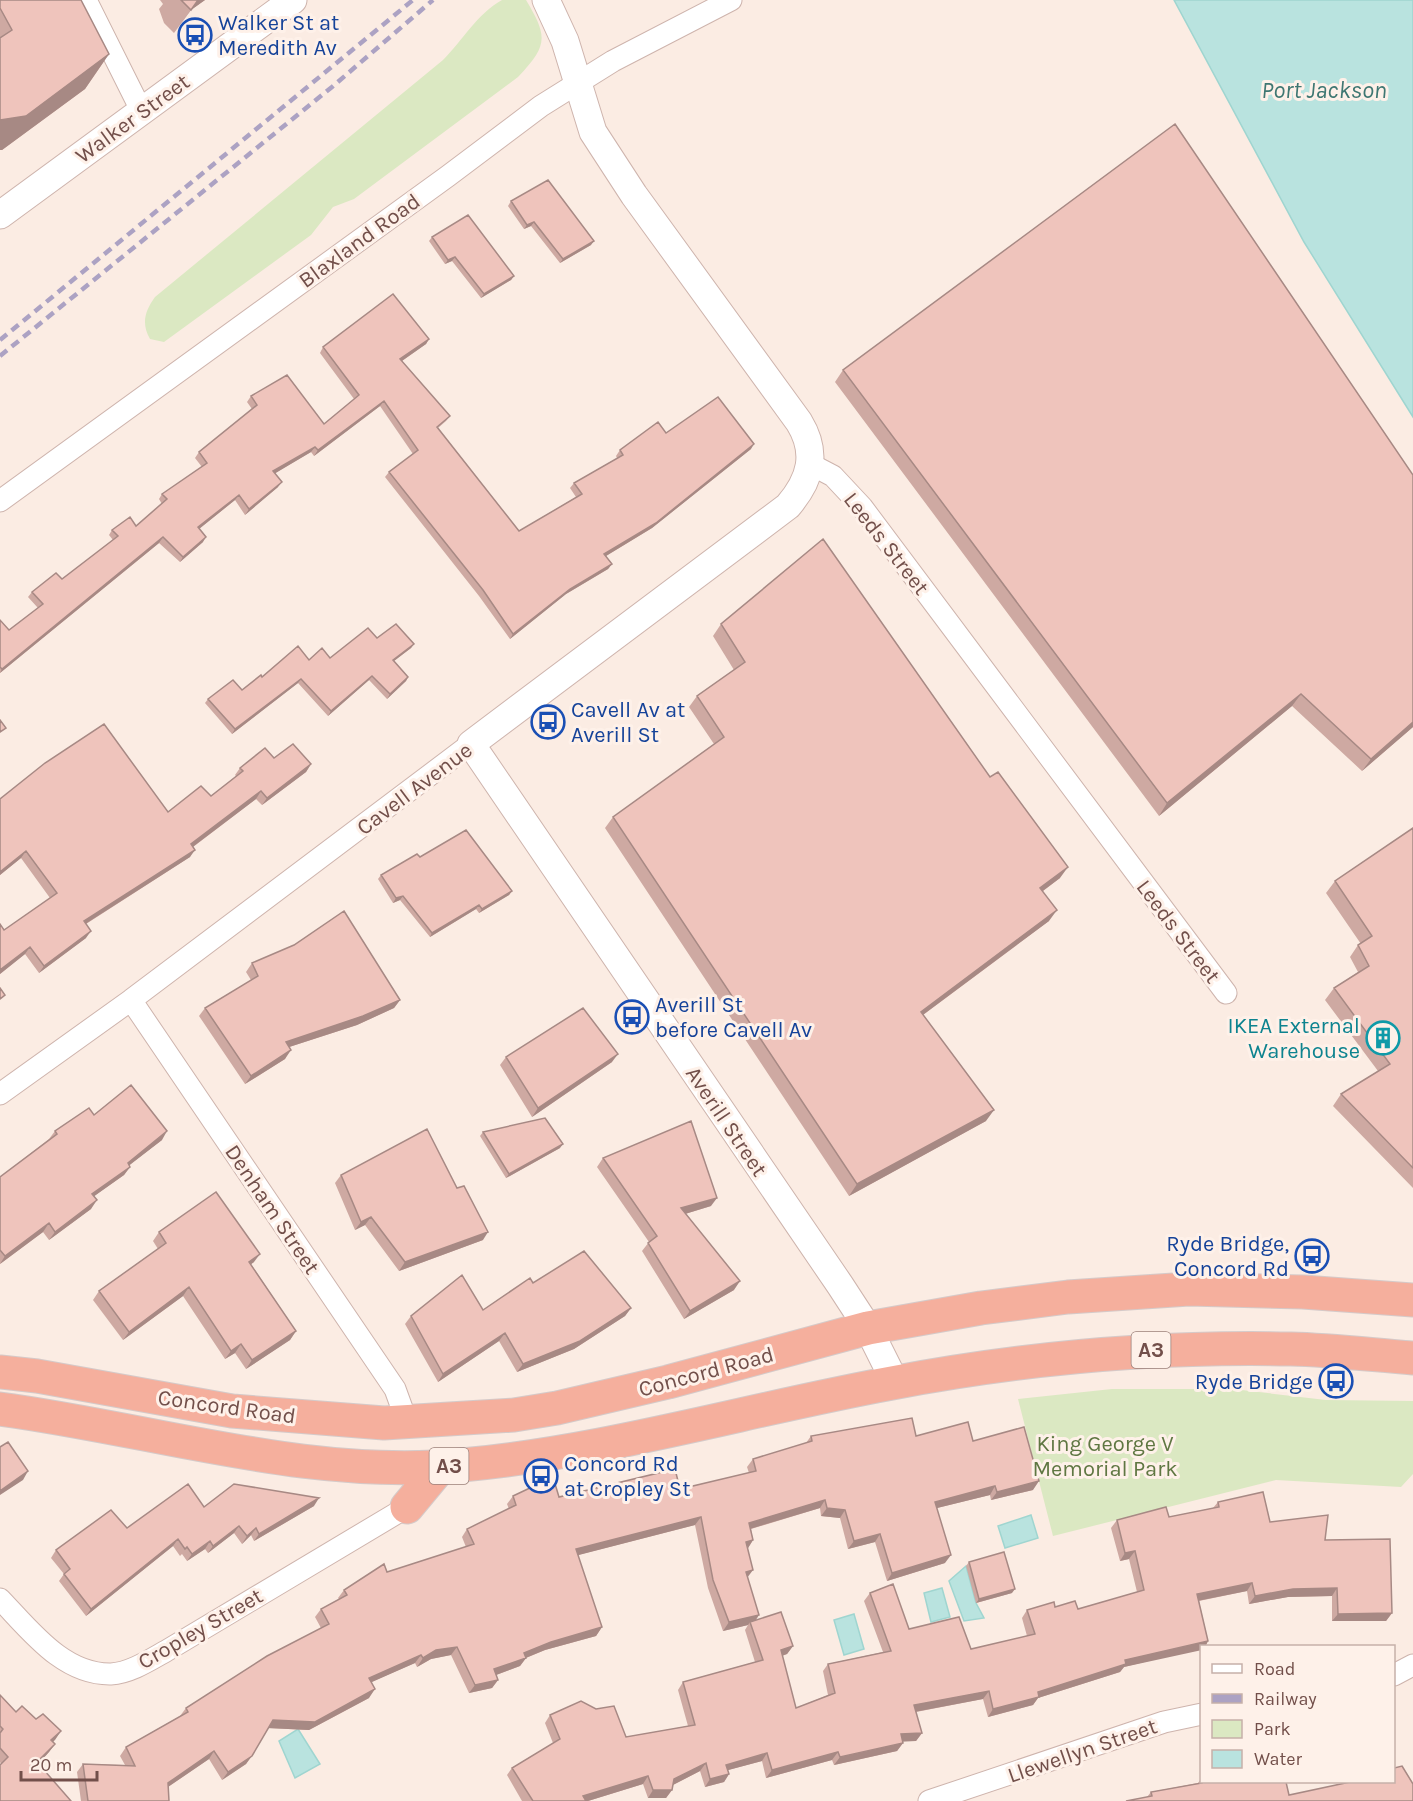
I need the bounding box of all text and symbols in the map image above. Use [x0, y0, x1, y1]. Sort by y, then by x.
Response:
place label: Walker St at Meredith Av [218, 10, 339, 61]
bus stop icon: Walker St at Meredith Av [177, 17, 213, 53]
street label: Walker Street [71, 69, 195, 169]
water label: Port Jackson [1261, 76, 1387, 104]
street label: Blaxland Road [294, 188, 425, 294]
street label: Leeds Street [838, 487, 934, 600]
place label: Cavell Av at Averill St [571, 697, 685, 748]
bus stop icon: Cavell Av at Averill St [530, 704, 566, 740]
street label: Cavell Avenue [352, 737, 477, 841]
street label: Leeds Street [1131, 875, 1226, 989]
place label: Averill St before Cavell Av [655, 992, 812, 1043]
bus stop icon: Averill St before Cavell Av [614, 999, 650, 1035]
place label: IKEA External Warehouse [1228, 1013, 1360, 1064]
building icon: IKEA External Warehouse [1365, 1020, 1401, 1056]
street label: Averill Street [680, 1062, 772, 1181]
street label: Denham Street [219, 1140, 325, 1279]
place label: Ryde Bridge, Concord Rd [1166, 1231, 1289, 1282]
bus stop icon: Ryde Bridge, Concord Rd [1294, 1238, 1330, 1274]
road number: A3 [1132, 1332, 1170, 1368]
street label: Concord Road [636, 1341, 777, 1403]
bus stop icon: Ryde Bridge [1318, 1363, 1354, 1399]
place label: Ryde Bridge [1195, 1369, 1313, 1395]
street label: Concord Road [156, 1384, 298, 1430]
park label: King George V Memorial Park [1032, 1431, 1178, 1482]
road number: A3 [430, 1448, 468, 1484]
place label: Concord Rd at Cropley St [564, 1451, 690, 1502]
bus stop icon: Concord Rd at Cropley St [523, 1458, 559, 1494]
street label: Cropley Street [134, 1583, 267, 1675]
legend [1200, 1645, 1395, 1783]
text: Road [1254, 1658, 1295, 1680]
text: Railway [1254, 1688, 1317, 1710]
street label: Llewellyn Street [1004, 1713, 1161, 1789]
text: Park [1254, 1718, 1291, 1740]
scale bar [21, 1744, 98, 1782]
text: Water [1254, 1748, 1302, 1770]
text: 20 m [30, 1754, 72, 1776]

